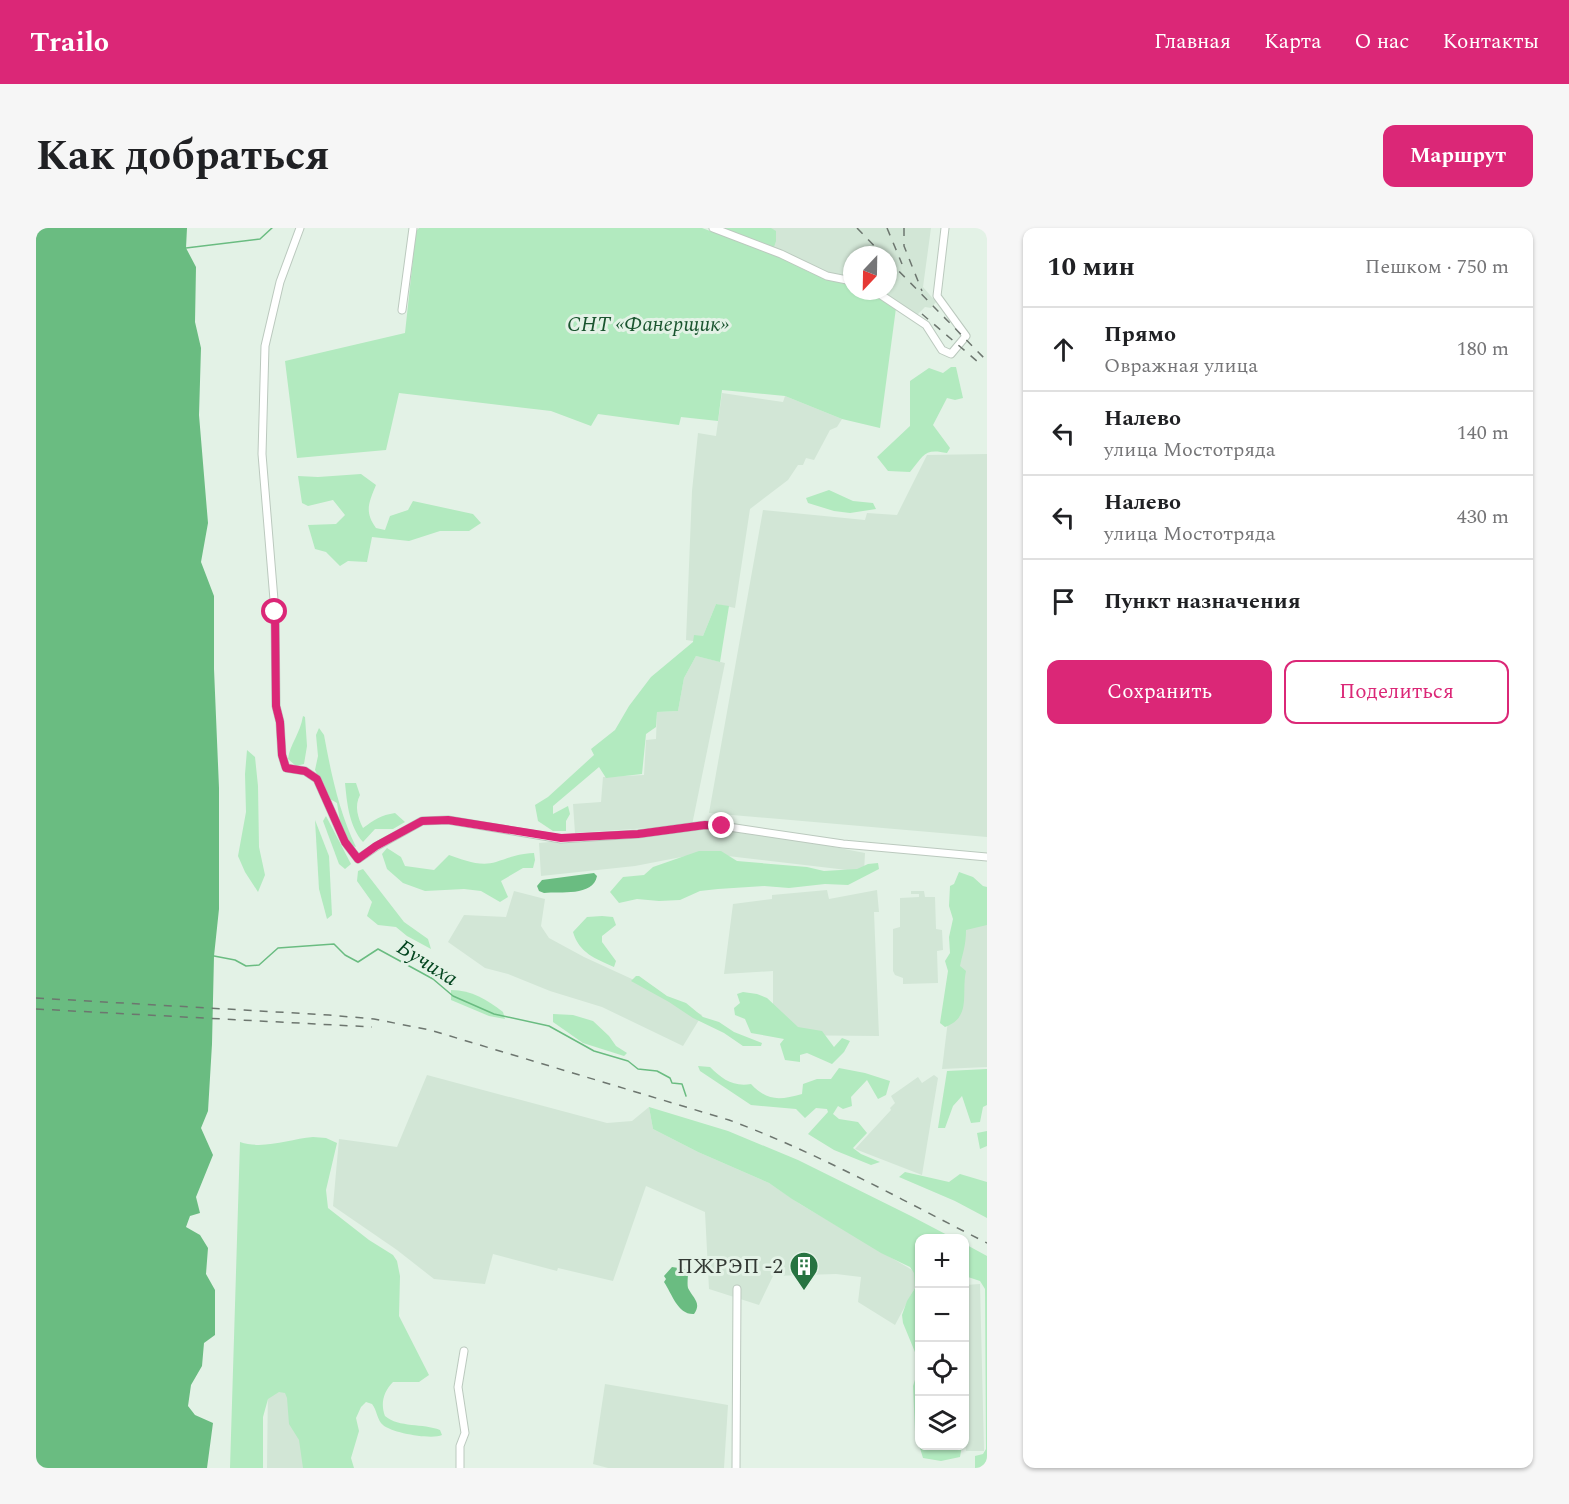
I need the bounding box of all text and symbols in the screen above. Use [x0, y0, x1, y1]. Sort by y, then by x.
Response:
text: Trailo [30, 21, 109, 64]
text: Главная [1154, 26, 1231, 58]
text: Карта [1264, 26, 1321, 58]
text: О нас [1354, 26, 1409, 58]
text: Контакты [1442, 26, 1539, 58]
text: Как добраться [36, 125, 330, 188]
button: Маршрут [1383, 125, 1533, 187]
north arrow [843, 246, 897, 300]
text: 10 мин [1047, 247, 1135, 287]
text: Пешком · 750 m [1365, 252, 1509, 282]
park label: СНТ «Фанерщик» [567, 309, 729, 341]
text: Прямо [1104, 318, 1176, 351]
icon: ahead [1047, 333, 1080, 366]
text: 180 m [1457, 334, 1509, 364]
text: Овражная улица [1104, 351, 1258, 381]
text: Налево [1104, 402, 1181, 435]
icon: left [1047, 417, 1080, 450]
text: 140 m [1457, 418, 1509, 448]
text: улица Мостотряда [1104, 435, 1276, 465]
text: Налево [1104, 486, 1181, 519]
icon: left [1047, 501, 1080, 534]
text: 430 m [1457, 502, 1509, 532]
text: улица Мостотряда [1104, 519, 1276, 549]
icon: arrive [1047, 585, 1080, 618]
text: Пункт назначения [1104, 585, 1301, 618]
route start [261, 598, 287, 624]
button: Сохранить [1047, 660, 1272, 724]
button: Поделиться [1284, 660, 1509, 724]
route end [708, 812, 734, 838]
water label: Бучиха [390, 932, 464, 995]
map controls [915, 1234, 969, 1450]
button: + [915, 1234, 969, 1288]
building icon: ПЖРЭП -2 [788, 1250, 820, 1292]
place label: ПЖРЭП -2 [677, 1251, 783, 1283]
button: − [915, 1288, 969, 1342]
button: locate [915, 1342, 969, 1396]
button: layers [915, 1396, 969, 1450]

